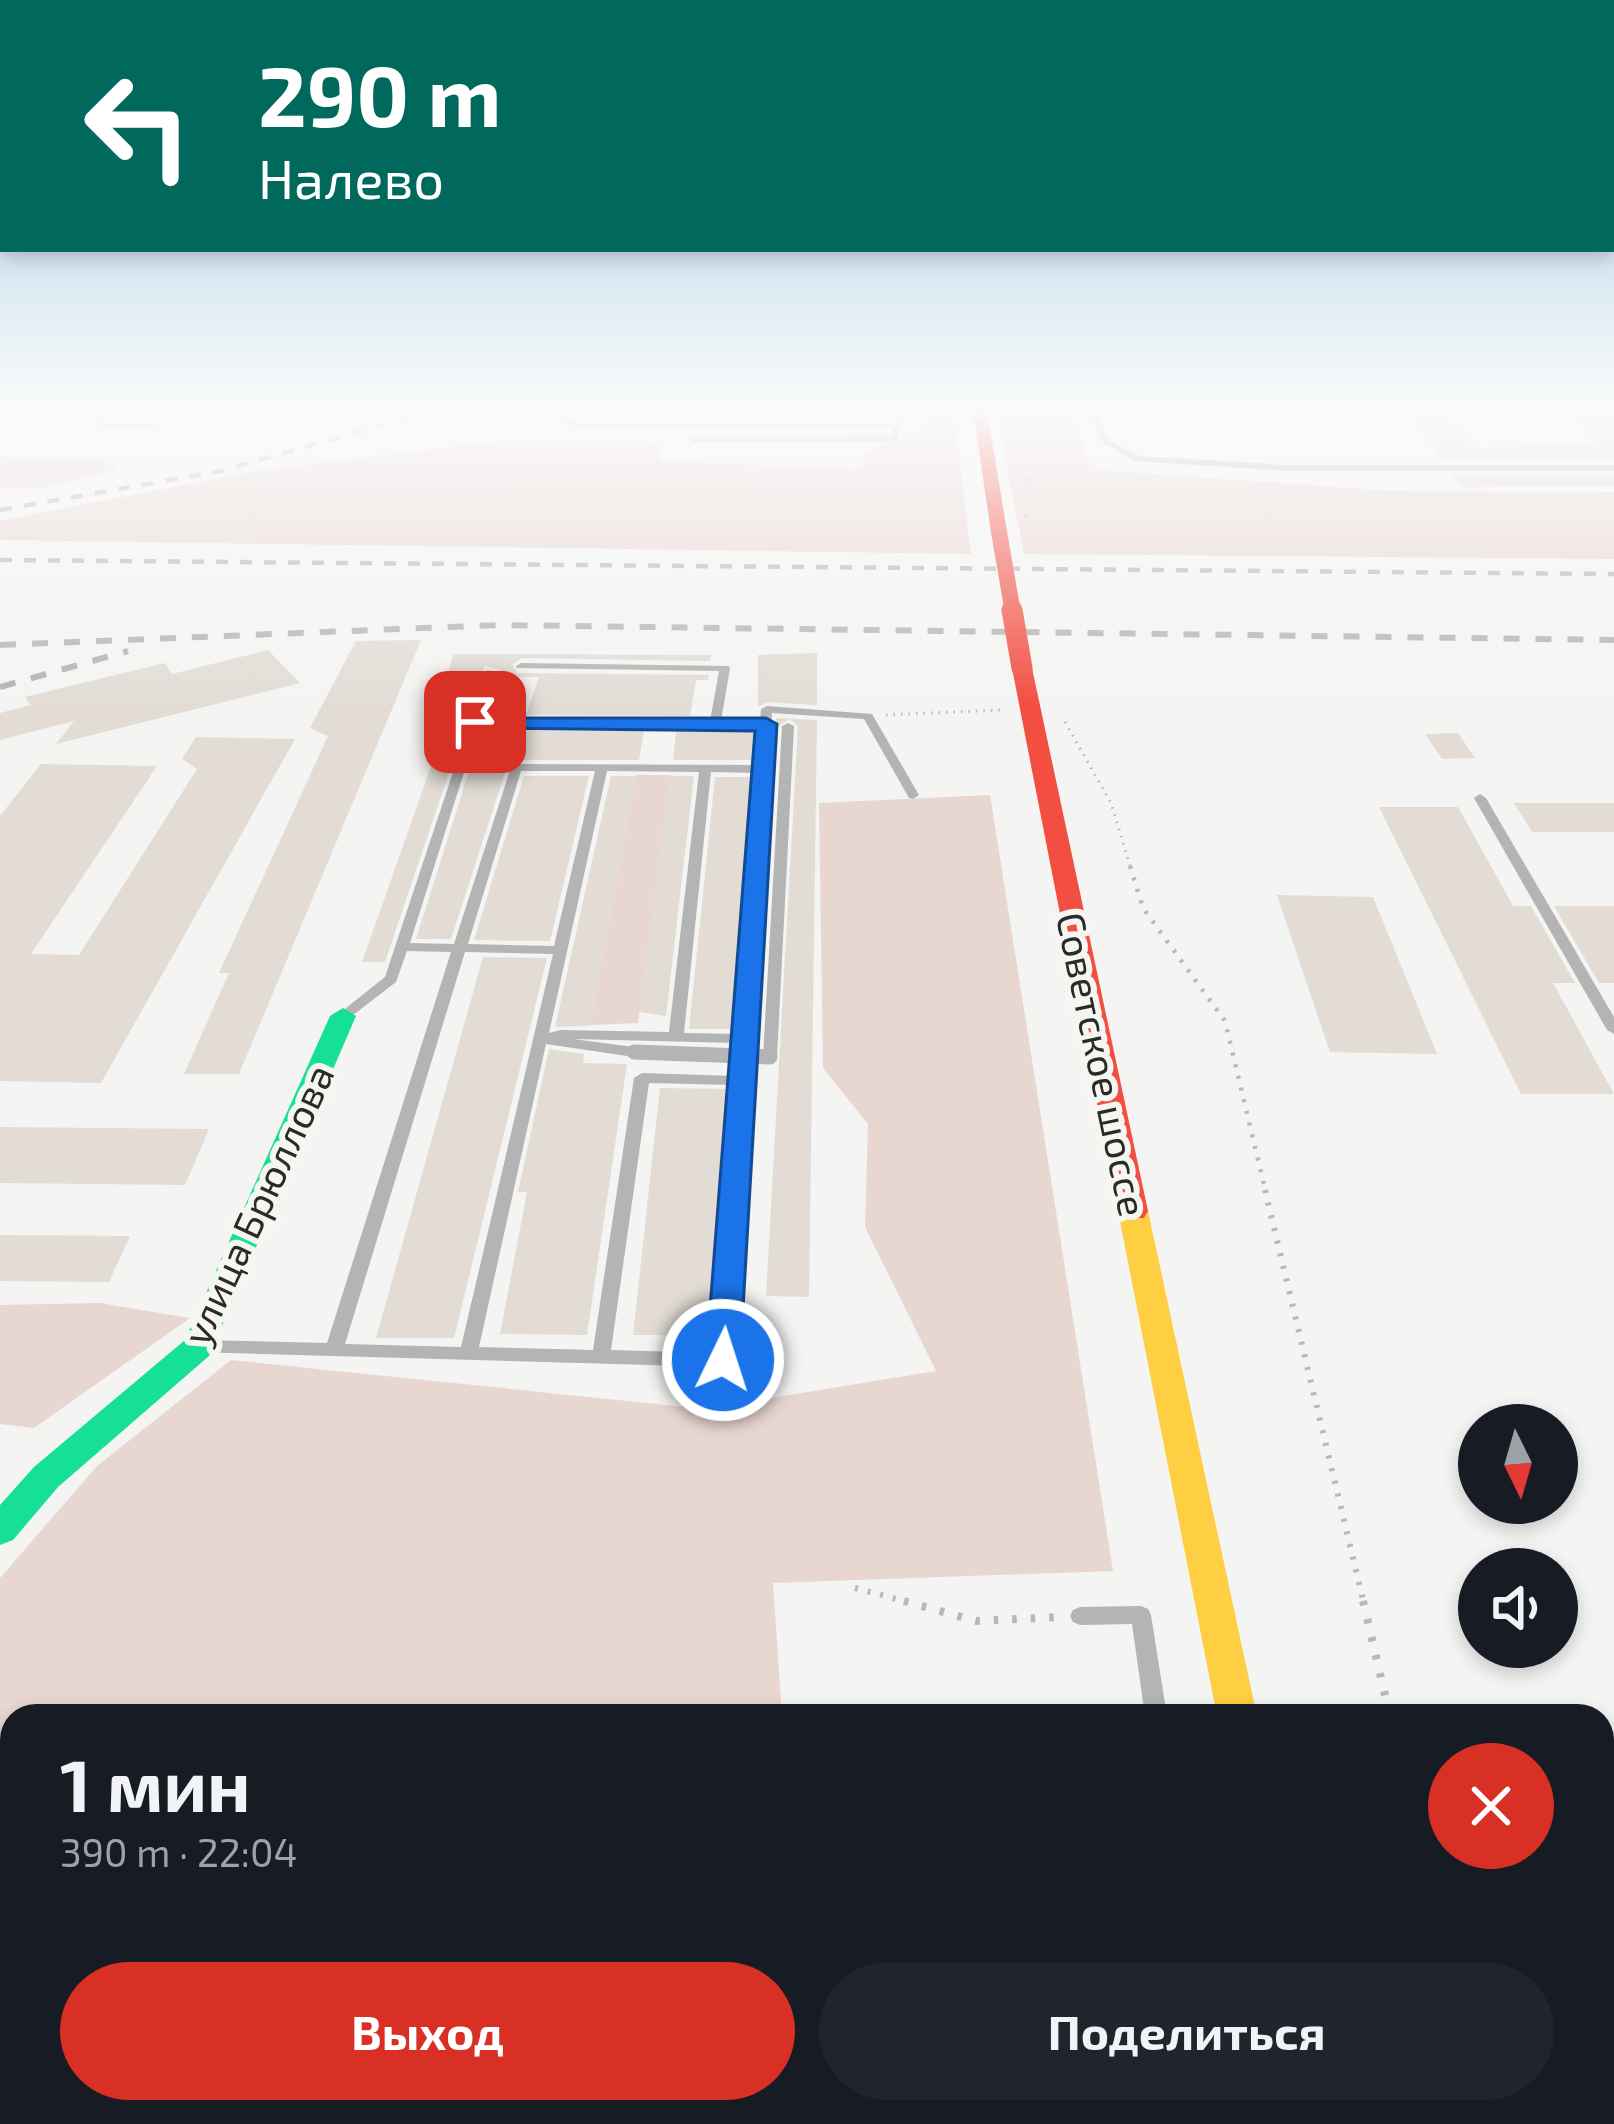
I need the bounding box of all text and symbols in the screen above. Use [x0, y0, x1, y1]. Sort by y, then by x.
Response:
text: 290 m [258, 43, 502, 144]
icon: left [60, 48, 216, 204]
text: Налево [258, 145, 444, 210]
pin [424, 671, 526, 773]
icon: arrive [442, 689, 508, 755]
street label: Советское шоссе [1048, 908, 1158, 1220]
street label: улица Брюллова [171, 1056, 343, 1352]
position arrow [660, 1297, 786, 1423]
north arrow [1458, 1404, 1578, 1524]
map controls [1458, 1404, 1578, 1668]
button: sound [1458, 1548, 1578, 1668]
text: 1 мин [60, 1740, 251, 1826]
button: close [1428, 1743, 1554, 1869]
text: 390 m · 22:04 [60, 1828, 298, 1875]
button: Выход [60, 1962, 795, 2100]
button: Поделиться [819, 1962, 1554, 2100]

